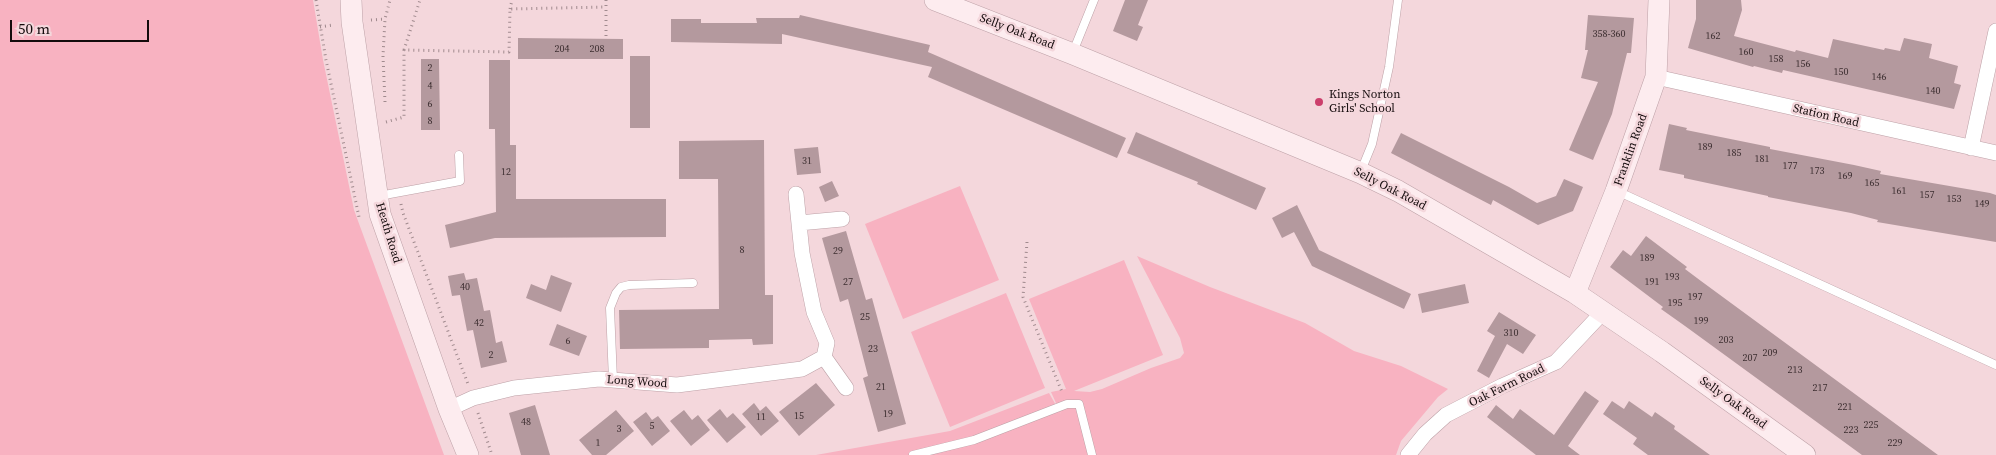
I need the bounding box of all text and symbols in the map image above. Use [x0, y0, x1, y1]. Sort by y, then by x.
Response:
scale bar [12, 10, 151, 42]
street label: Selly Oak Road [977, 11, 1057, 53]
text: 50 m [18, 18, 50, 39]
house number: 358-360 [1592, 28, 1626, 40]
house number: 162 [1706, 30, 1720, 42]
house number: 204 [555, 43, 569, 55]
house number: 208 [590, 43, 604, 55]
house number: 160 [1739, 46, 1753, 58]
house number: 158 [1769, 53, 1783, 65]
house number: 156 [1796, 58, 1810, 70]
house number: 2 [428, 62, 432, 74]
house number: 150 [1834, 66, 1848, 78]
house number: 146 [1872, 71, 1886, 83]
house number: 4 [428, 80, 432, 92]
house number: 140 [1926, 85, 1940, 97]
place label: Kings Norton Girls' School [1329, 88, 1400, 116]
marker: Kings Norton Girls' School [1313, 96, 1325, 108]
house number: 6 [428, 98, 432, 110]
street label: Station Road [1792, 101, 1860, 131]
street label: Franklin Road [1611, 112, 1651, 188]
house number: 8 [428, 115, 432, 127]
house number: 189 [1698, 141, 1712, 153]
house number: 185 [1727, 147, 1741, 159]
house number: 181 [1755, 153, 1769, 165]
house number: 31 [802, 155, 812, 167]
house number: 177 [1783, 160, 1797, 172]
street label: Selly Oak Road [1351, 165, 1429, 213]
house number: 173 [1810, 165, 1824, 177]
house number: 12 [501, 166, 511, 178]
house number: 169 [1838, 170, 1852, 182]
house number: 165 [1865, 177, 1879, 189]
house number: 161 [1892, 185, 1906, 197]
house number: 157 [1920, 189, 1934, 201]
house number: 153 [1947, 193, 1961, 205]
house number: 149 [1975, 198, 1989, 210]
street label: Heath Road [372, 201, 404, 265]
house number: 8 [740, 244, 744, 256]
house number: 29 [833, 245, 843, 257]
house number: 189 [1640, 252, 1654, 264]
house number: 193 [1665, 271, 1679, 283]
house number: 27 [843, 276, 853, 288]
house number: 191 [1645, 276, 1659, 288]
house number: 40 [460, 281, 470, 293]
house number: 197 [1688, 291, 1702, 303]
house number: 195 [1668, 297, 1682, 309]
house number: 25 [860, 311, 870, 323]
house number: 199 [1694, 315, 1708, 327]
house number: 42 [474, 317, 484, 329]
house number: 310 [1504, 327, 1518, 339]
house number: 203 [1719, 334, 1733, 346]
house number: 6 [566, 335, 570, 347]
house number: 23 [868, 343, 878, 355]
house number: 209 [1763, 347, 1777, 359]
house number: 2 [489, 349, 493, 361]
house number: 207 [1743, 352, 1757, 364]
street label: Oak Farm Road [1467, 361, 1547, 411]
house number: 213 [1788, 364, 1802, 376]
street label: Long Wood [606, 373, 668, 391]
street label: Selly Oak Road [1697, 374, 1769, 432]
house number: 21 [876, 381, 886, 393]
house number: 217 [1813, 382, 1827, 394]
house number: 221 [1838, 401, 1852, 413]
house number: 19 [883, 408, 893, 420]
house number: 15 [794, 410, 804, 422]
house number: 11 [756, 411, 766, 423]
house number: 48 [521, 416, 531, 428]
house number: 225 [1864, 419, 1878, 431]
house number: 5 [650, 420, 654, 432]
house number: 3 [617, 423, 621, 435]
house number: 223 [1844, 424, 1858, 436]
house number: 1 [596, 437, 600, 449]
house number: 229 [1888, 437, 1902, 449]

